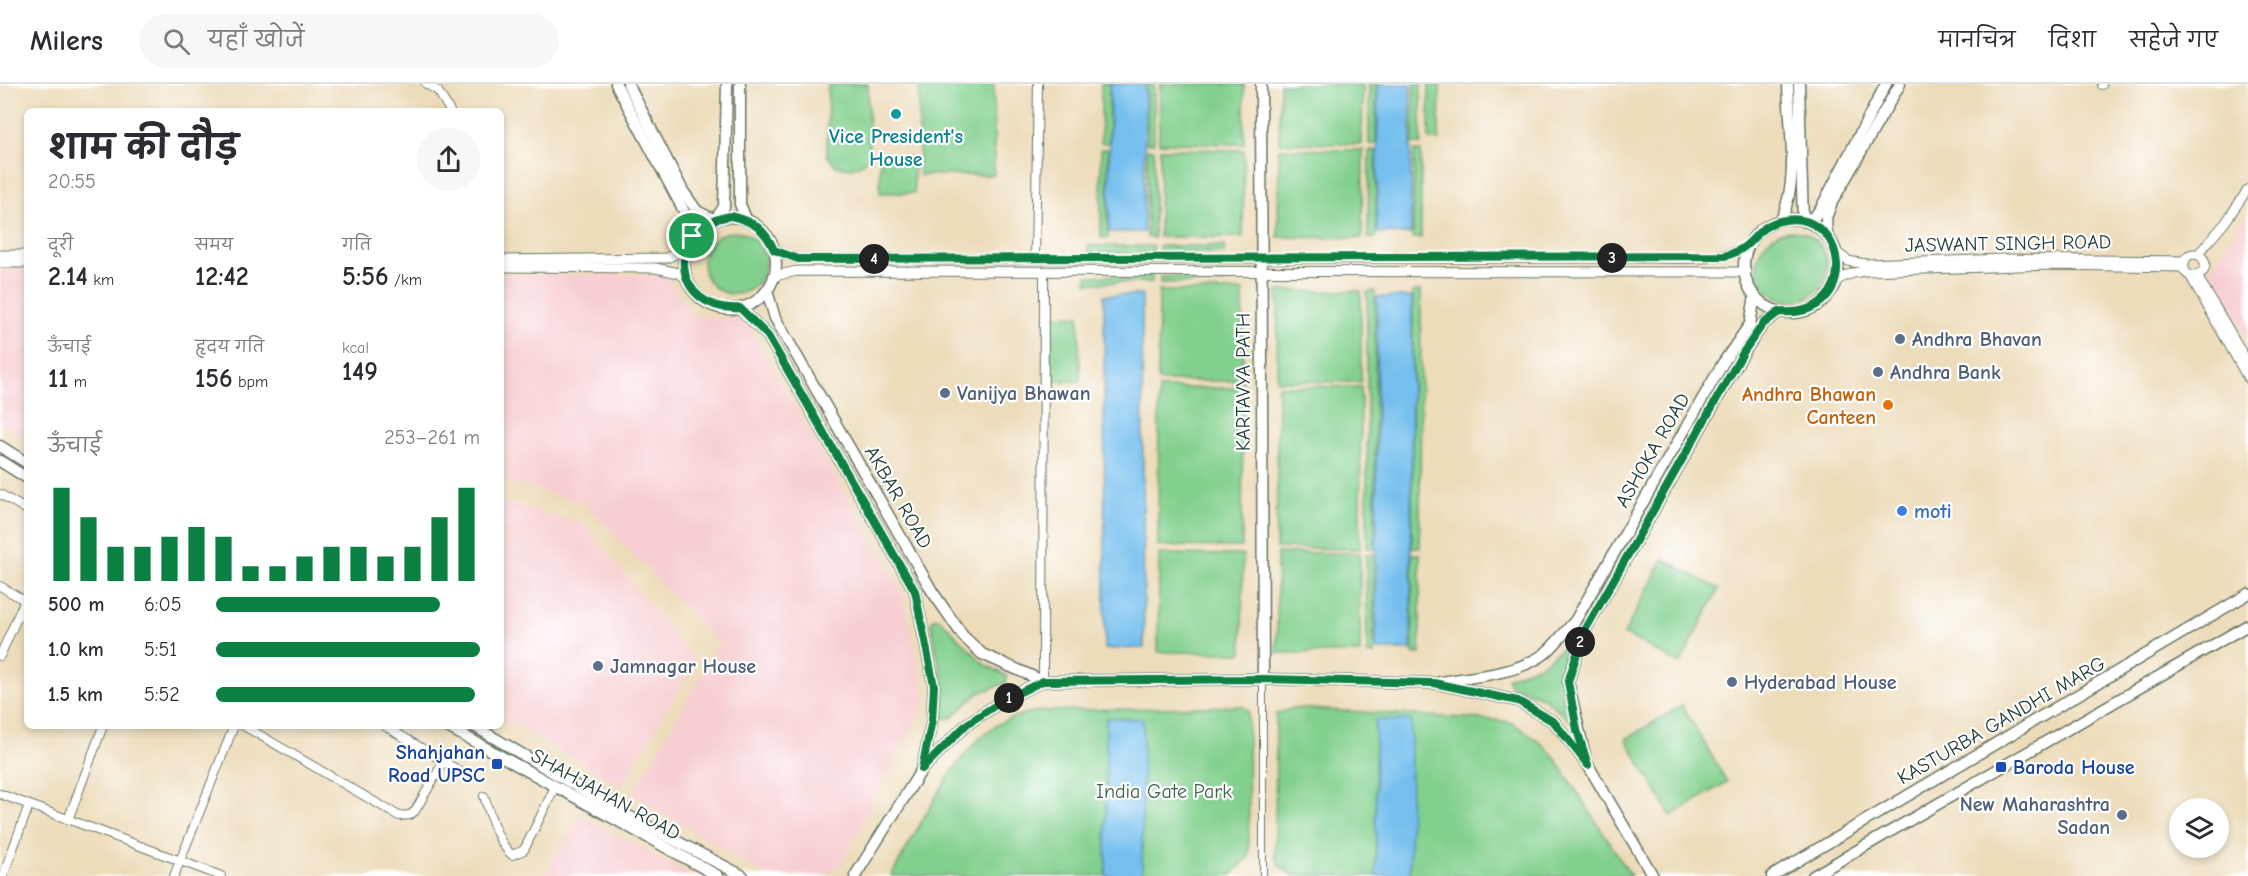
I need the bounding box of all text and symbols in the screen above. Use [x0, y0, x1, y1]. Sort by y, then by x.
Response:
search box [139, 14, 559, 68]
text: Milers [30, 25, 103, 57]
icon: search [160, 25, 193, 58]
text: यहाँ खोजें [208, 27, 304, 53]
text: मानचित्र [1938, 28, 2016, 52]
text: दिशा [2049, 28, 2096, 52]
text: सहेजे गए [2129, 28, 2218, 52]
marker: Vice President's House [889, 107, 903, 121]
place label: Vice President's House [829, 125, 963, 171]
text: शाम की दौड़ [48, 128, 239, 166]
button: share [417, 128, 480, 191]
text: 20:55 [48, 170, 96, 193]
pin [666, 210, 717, 261]
icon: arrive [675, 219, 708, 252]
street label: JASWANT SINGH ROAD [1905, 230, 2111, 257]
text: दूरी [48, 236, 73, 254]
text: समय [195, 236, 233, 254]
text: गति [342, 236, 371, 254]
pin: 3 [1597, 243, 1627, 273]
pin: 4 [859, 244, 889, 274]
text: 3 [1608, 249, 1616, 267]
text: 4 [870, 250, 878, 268]
text: 2.14 [48, 262, 88, 292]
text: 12:42 [195, 262, 249, 292]
text: 5:56 [342, 262, 389, 292]
text: km [88, 271, 114, 289]
text: /km [389, 271, 422, 289]
street label: KARTAVYA PATH [1232, 313, 1255, 451]
place label: Andhra Bhavan [1912, 328, 2042, 351]
marker: Andhra Bhavan [1893, 332, 1907, 346]
text: ऊँचाई [48, 338, 91, 356]
text: हृदय गति [195, 338, 264, 356]
text: kcal [342, 339, 369, 357]
text: 149 [342, 357, 378, 387]
place label: Andhra Bank [1890, 361, 2001, 384]
text: 11 [48, 364, 68, 394]
text: 156 [195, 364, 233, 394]
marker: Andhra Bank [1871, 365, 1885, 379]
text: m [68, 373, 87, 391]
text: bpm [233, 373, 268, 391]
place label: Vanijya Bhawan [957, 382, 1091, 405]
place label: Andhra Bhawan Canteen [1742, 383, 1876, 429]
marker: Vanijya Bhawan [938, 386, 952, 400]
street label: ASHOKA ROAD [1610, 389, 1695, 512]
marker: Andhra Bhawan Canteen [1881, 398, 1895, 412]
text: 253–261 m [384, 426, 480, 449]
text: ऊँचाई [48, 434, 102, 457]
street label: AKBAR ROAD [860, 442, 937, 553]
place label: moti [1914, 500, 1952, 523]
marker: moti [1895, 504, 1909, 518]
text: 500 m [48, 593, 105, 616]
text: 6:05 [144, 593, 181, 616]
pin: 2 [1565, 627, 1595, 657]
text: 2 [1576, 633, 1584, 651]
text: 1.0 km [48, 638, 104, 661]
text: 5:51 [144, 638, 177, 661]
street label: KASTURBA GANDHI MARG [1893, 651, 2109, 789]
place label: Jamnagar House [610, 655, 756, 678]
marker: Jamnagar House [591, 659, 605, 673]
place label: Hyderabad House [1744, 671, 1897, 694]
marker: Hyderabad House [1725, 675, 1739, 689]
text: 1.5 km [48, 683, 103, 706]
text: 5:52 [144, 683, 180, 706]
pin: 1 [994, 683, 1024, 713]
text: 1 [1006, 689, 1012, 707]
place label: Shahjahan Road UPSC [388, 741, 485, 787]
street label: SHAHJAHAN ROAD [527, 744, 684, 845]
place label: Baroda House [2013, 756, 2135, 779]
marker: Shahjahan Road UPSC [490, 757, 504, 771]
marker: Baroda House [1994, 760, 2008, 774]
park label: India Gate Park [1096, 780, 1232, 803]
place label: New Maharashtra Sadan [1960, 793, 2110, 839]
map controls [2169, 798, 2229, 858]
button: layers [2169, 798, 2229, 858]
marker: New Maharashtra Sadan [2115, 808, 2129, 822]

